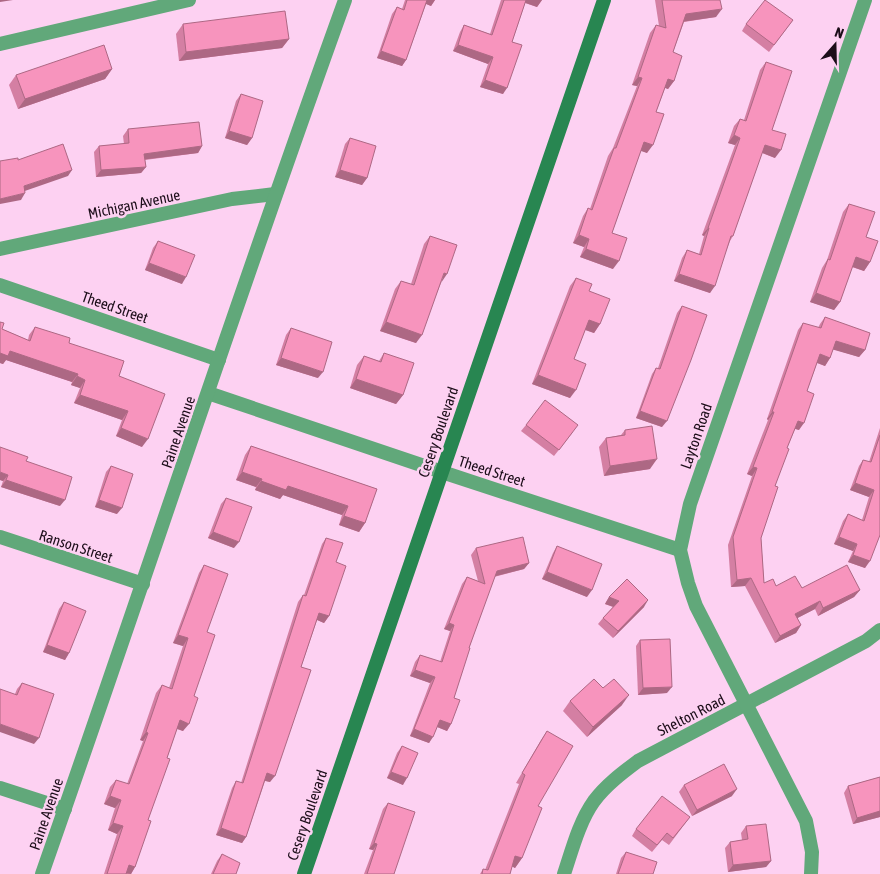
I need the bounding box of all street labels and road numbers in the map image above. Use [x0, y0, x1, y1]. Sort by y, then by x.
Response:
street label: Michigan Avenue [86, 186, 182, 222]
street label: Theed Street [80, 288, 150, 326]
street label: Cesery Boulevard [415, 384, 461, 480]
street label: Paine Avenue [158, 394, 198, 470]
street label: Layton Road [677, 401, 715, 471]
street label: Theed Street [457, 452, 527, 490]
street label: Ranson Street [37, 526, 115, 566]
street label: Shelton Road [654, 691, 728, 739]
street label: Cesery Boulevard [284, 767, 330, 863]
street label: Paine Avenue [26, 776, 66, 852]

